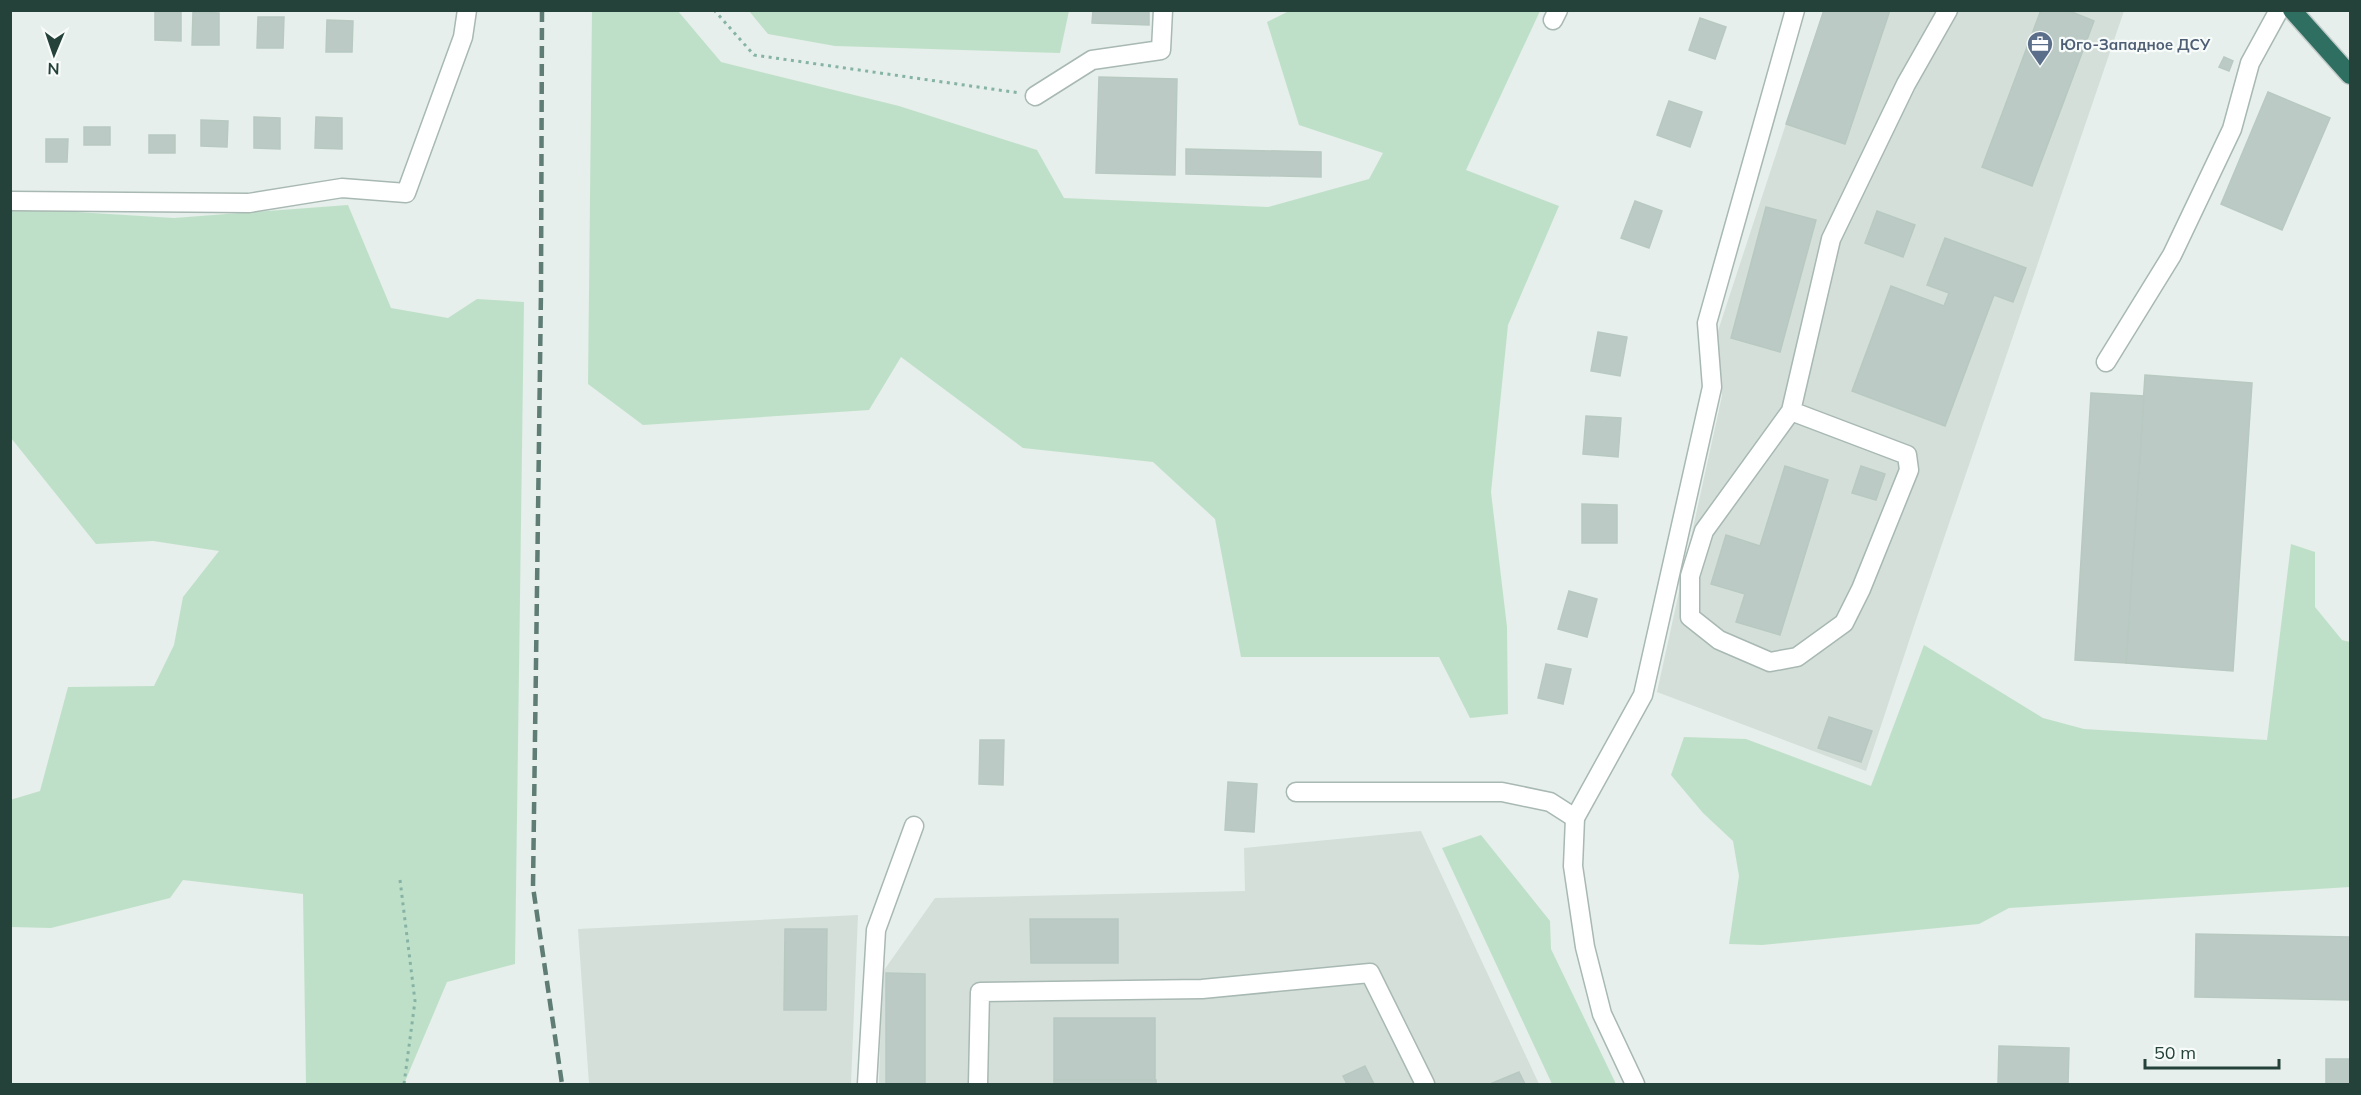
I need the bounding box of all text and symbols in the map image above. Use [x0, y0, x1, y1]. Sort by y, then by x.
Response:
north arrow [24, 24, 84, 84]
office icon: Юго-Западное ДСУ [2025, 29, 2055, 67]
place label: Юго-Западное ДСУ [2060, 35, 2211, 54]
text: N [47, 59, 60, 79]
scale bar [2145, 1032, 2278, 1070]
text: 50 m [2154, 1041, 2196, 1064]

